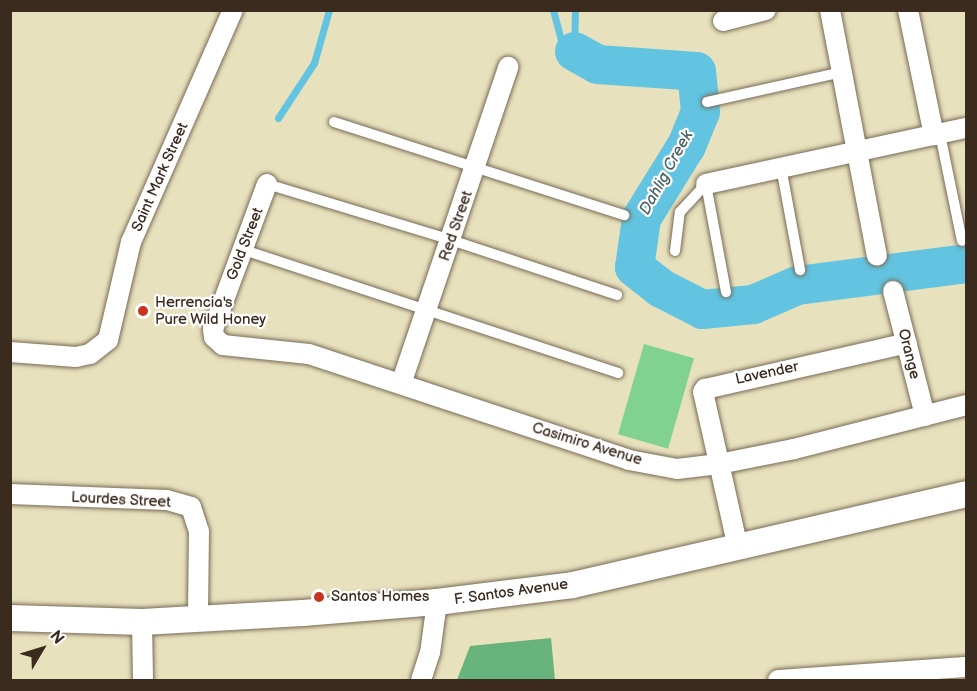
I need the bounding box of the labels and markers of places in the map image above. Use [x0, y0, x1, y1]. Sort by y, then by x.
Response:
place label: Herrencia's Pure Wild Honey [155, 293, 267, 328]
marker: Herrencia's Pure Wild Honey [136, 304, 150, 318]
place label: Santos Homes [331, 588, 429, 606]
marker: Santos Homes [312, 590, 326, 604]

